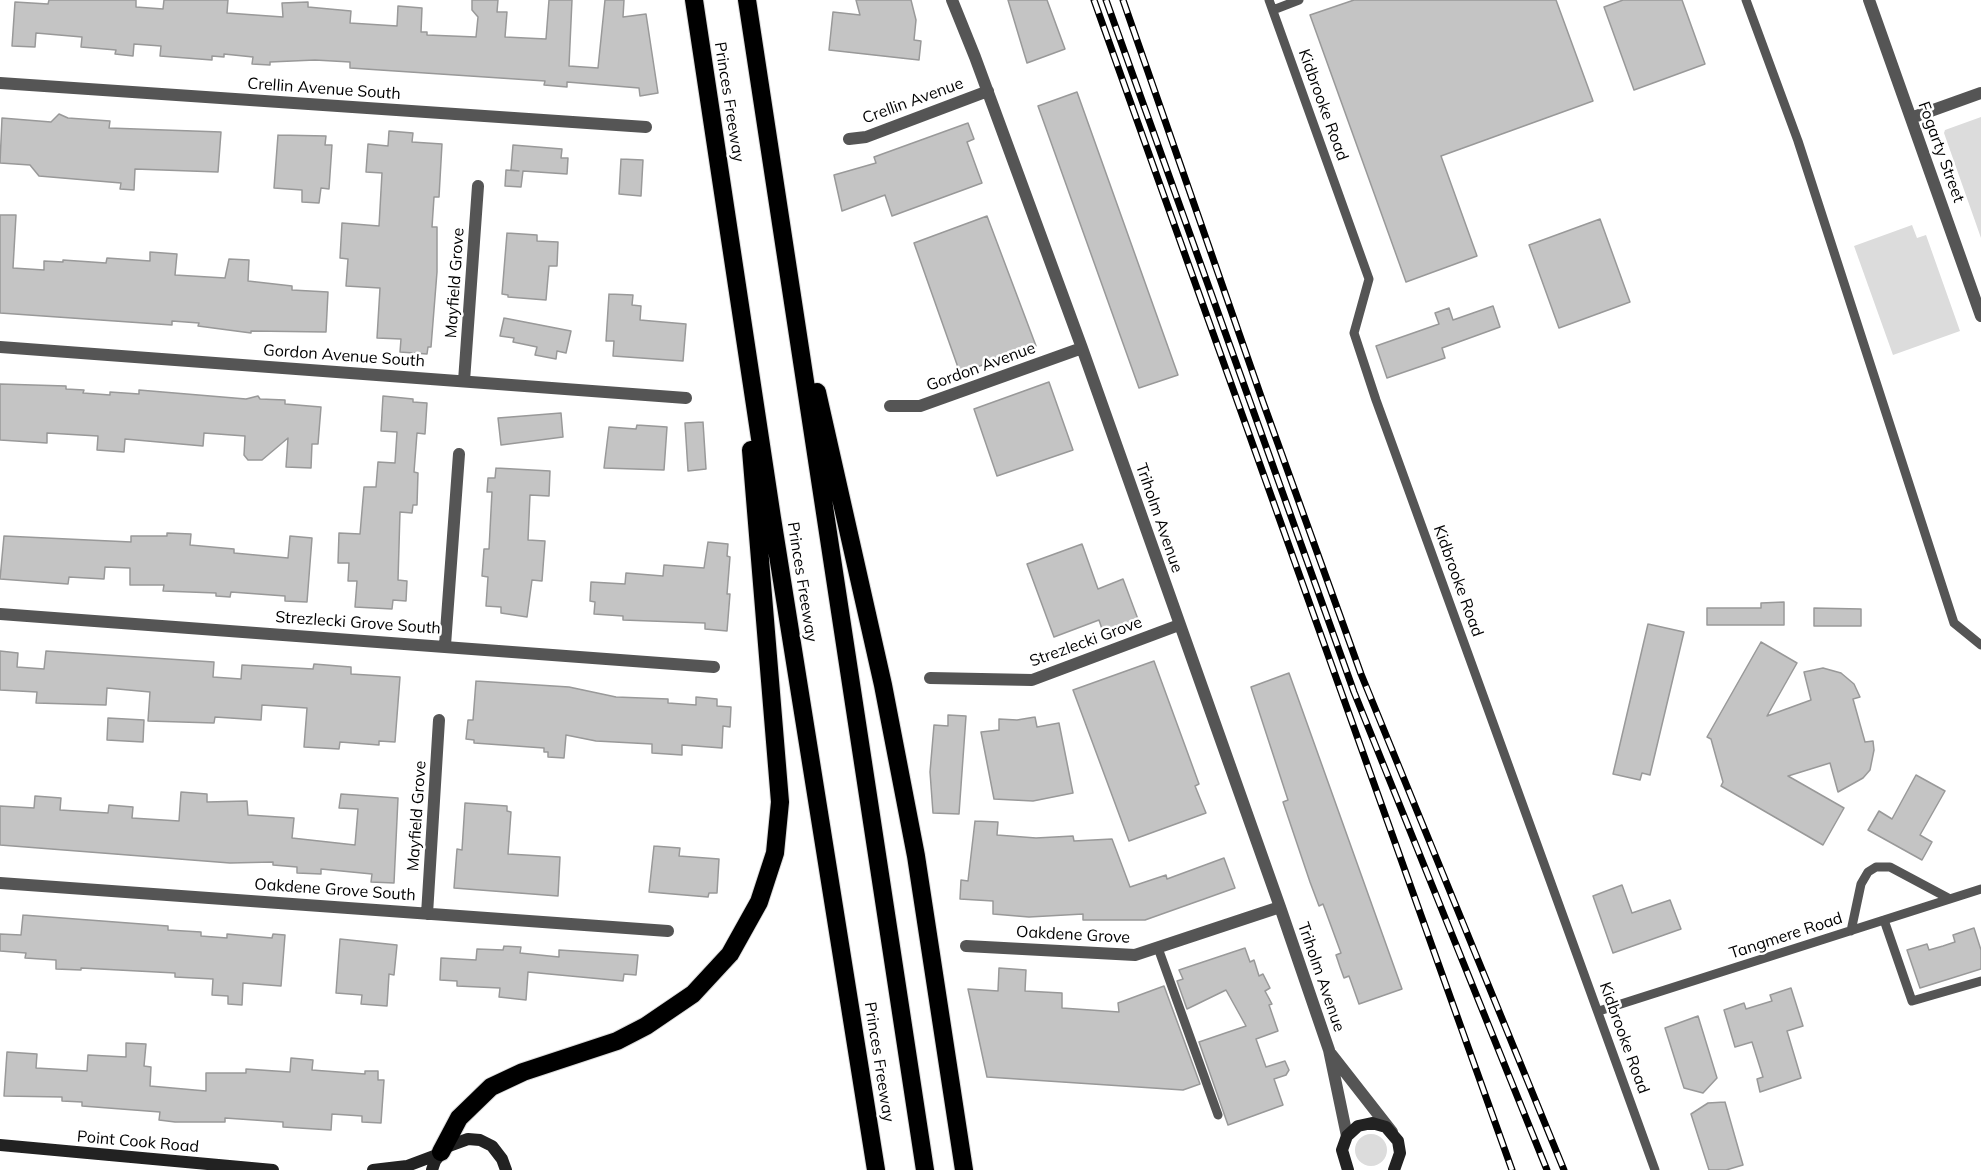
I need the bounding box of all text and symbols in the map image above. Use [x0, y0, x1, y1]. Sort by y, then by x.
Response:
street label: Princes Freeway [710, 41, 748, 163]
street label: Kidbrooke Road [1294, 47, 1352, 163]
street label: Crellin Avenue South [247, 74, 401, 104]
street label: Crellin Avenue [860, 74, 966, 128]
street label: Fogarty Street [1914, 99, 1968, 205]
street label: Mayfield Grove [442, 227, 468, 339]
street label: Gordon Avenue [924, 338, 1038, 396]
street label: Gordon Avenue South [263, 341, 425, 371]
street label: Triholm Avenue [1131, 461, 1187, 575]
street label: Princes Freeway [783, 521, 821, 643]
street label: Kidbrooke Road [1429, 523, 1487, 639]
street label: Strezlecki Grove South [275, 608, 441, 638]
street label: Strezlecki Grove [1027, 613, 1145, 671]
street label: Mayfield Grove [404, 760, 430, 872]
street label: Oakdene Grove South [254, 875, 416, 905]
street label: Tangmere Road [1727, 909, 1845, 963]
street label: Triholm Avenue [1293, 920, 1349, 1034]
street label: Oakdene Grove [1016, 922, 1130, 948]
street label: Kidbrooke Road [1595, 980, 1653, 1096]
street label: Princes Freeway [860, 1001, 898, 1123]
street label: Point Cook Road [76, 1127, 200, 1157]

